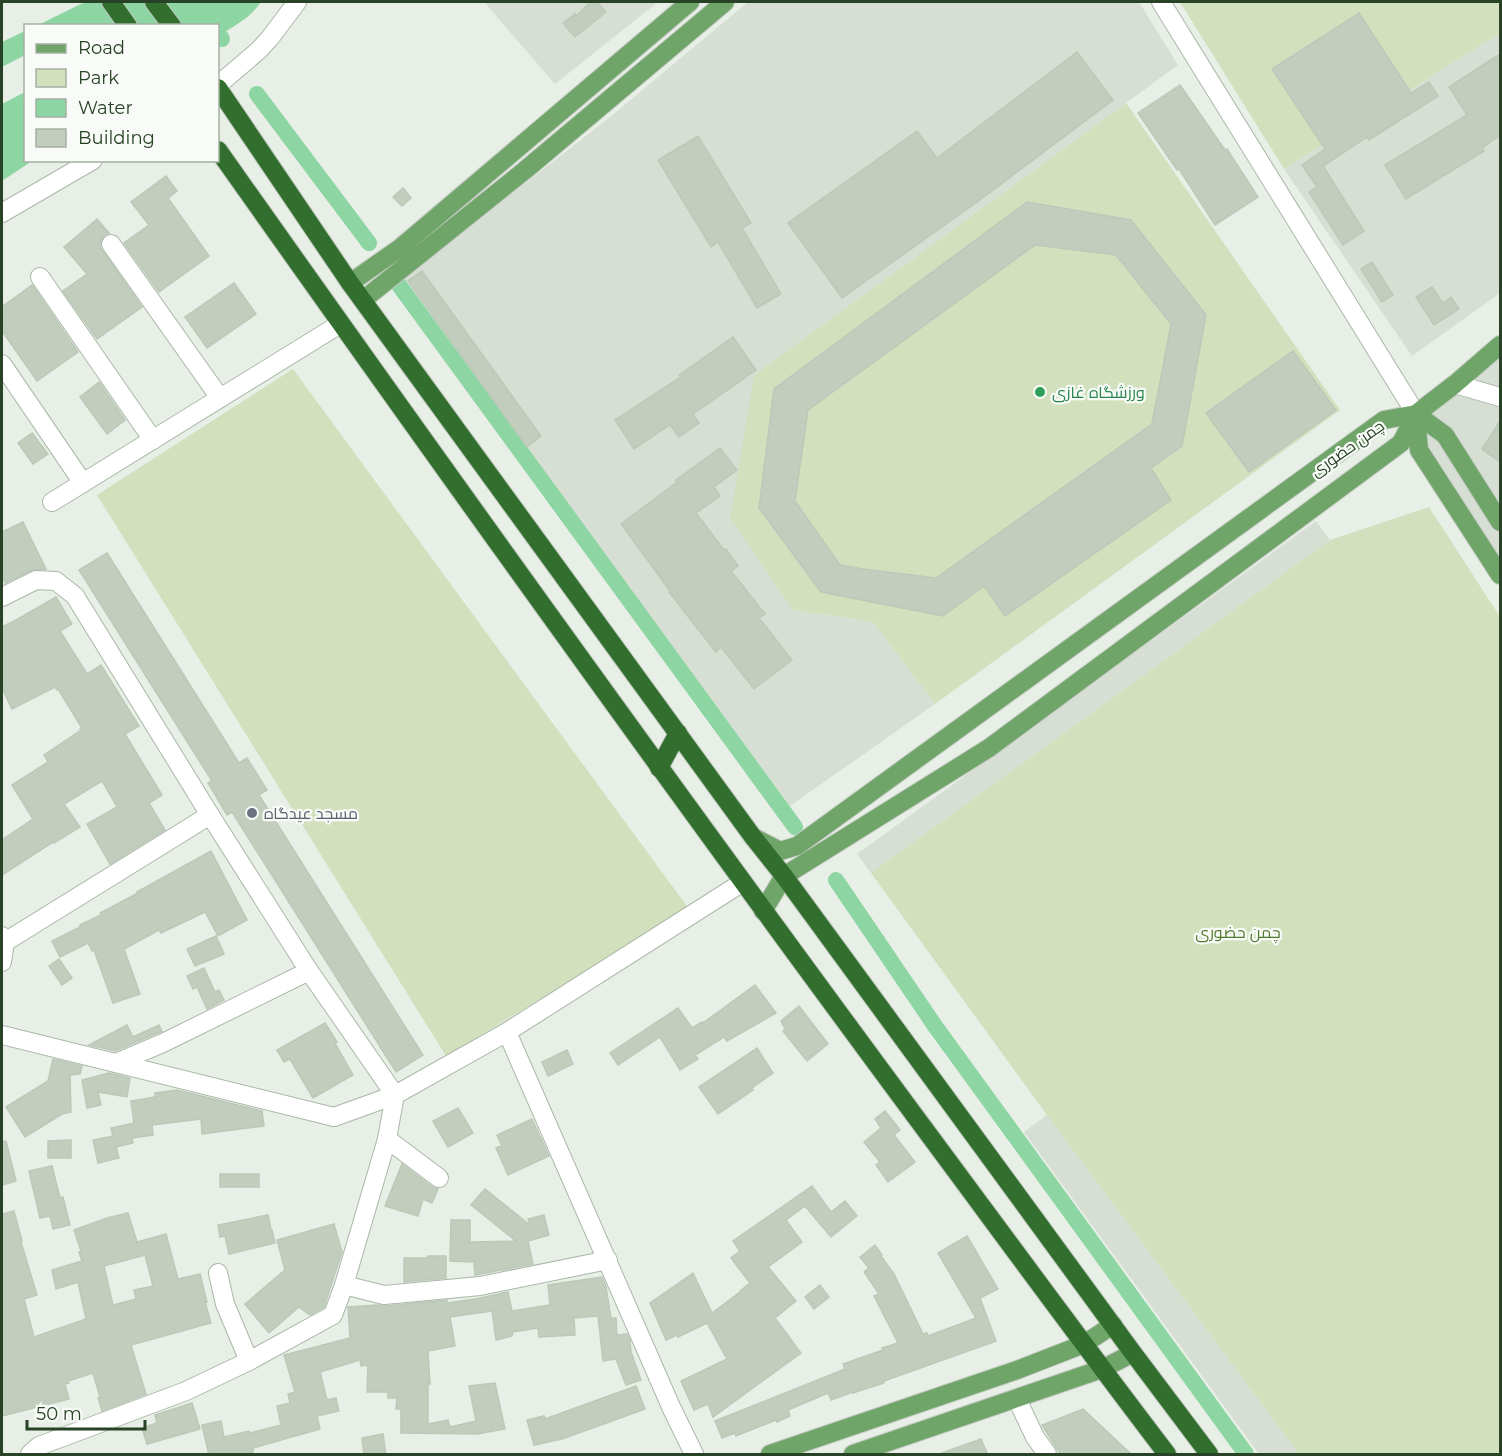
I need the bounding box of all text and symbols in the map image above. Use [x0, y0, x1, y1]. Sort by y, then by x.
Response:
legend [24, 24, 219, 162]
text: Road [78, 37, 125, 59]
text: Park [78, 67, 119, 89]
text: Water [78, 97, 133, 119]
text: Building [78, 127, 155, 149]
place label: ورزشگاه غازی [1052, 383, 1145, 403]
marker: ورزشگاه غازی [1033, 385, 1047, 399]
street label: چمن حضوری [1307, 416, 1389, 482]
place label: مسجد عیدگاه [264, 804, 358, 823]
marker: مسجد عیدگاه [245, 806, 259, 820]
park label: چمن حضوری [1195, 923, 1281, 944]
scale bar [27, 1393, 146, 1431]
text: 50 m [36, 1403, 82, 1425]

